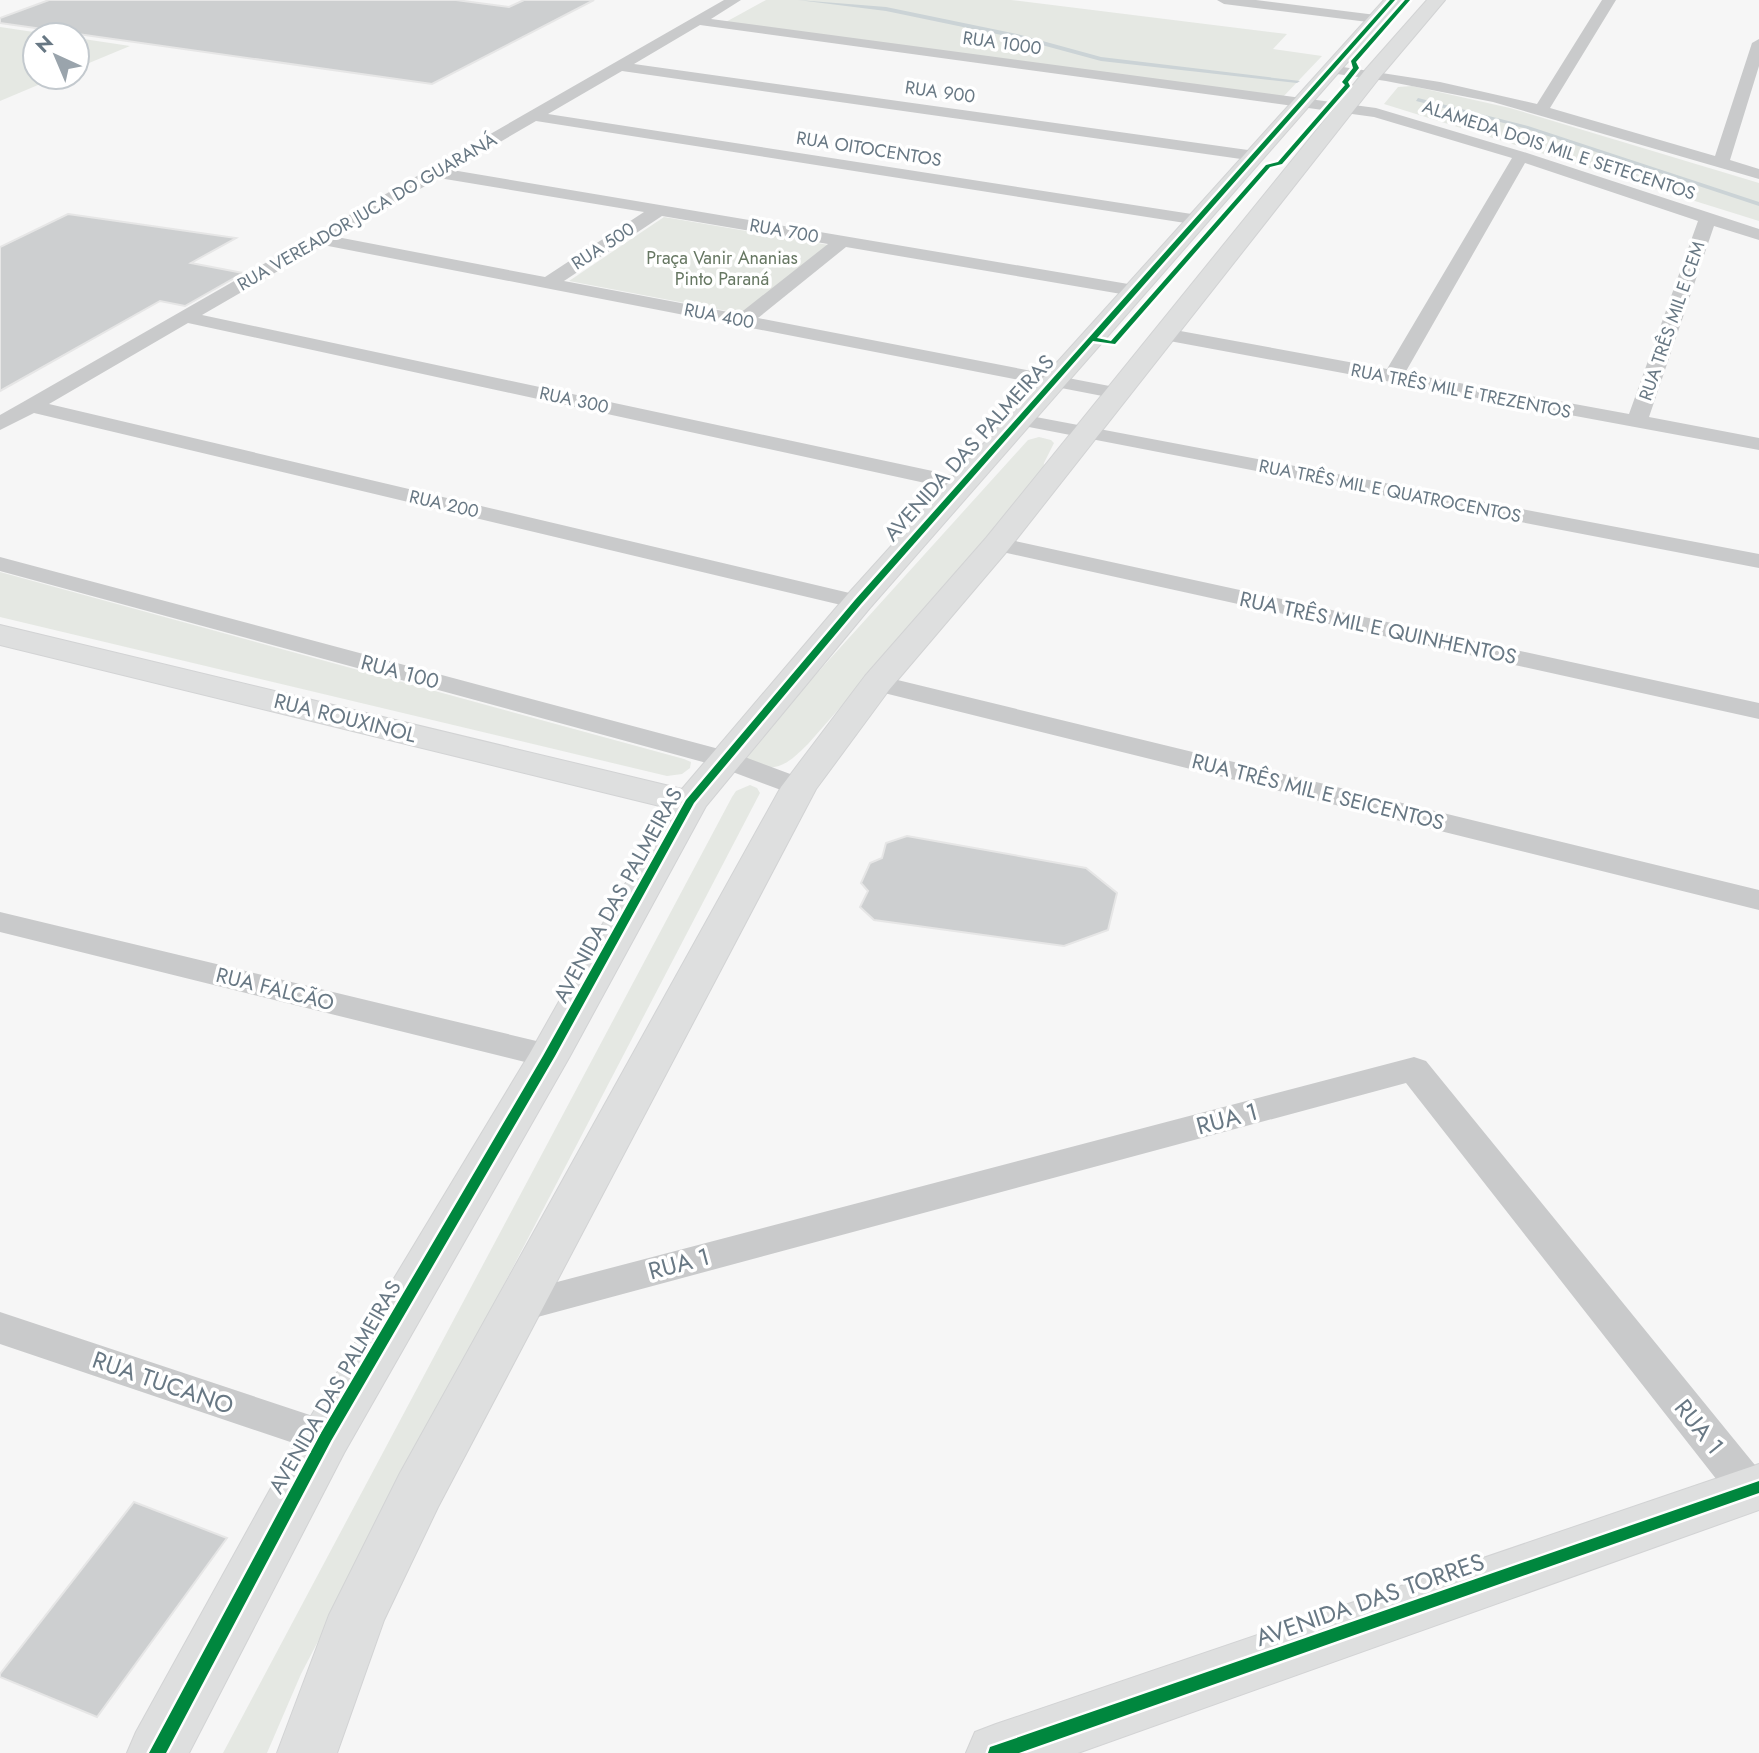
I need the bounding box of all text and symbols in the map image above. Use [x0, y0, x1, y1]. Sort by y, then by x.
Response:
north arrow [21, 21, 91, 91]
street label: RUA 1000 [961, 25, 1043, 61]
text: N [30, 29, 59, 59]
street label: RUA 900 [903, 74, 977, 110]
street label: ALAMEDA DOIS MIL E SETECENTOS [1419, 94, 1699, 207]
street label: RUA OITOCENTOS [795, 125, 944, 173]
street label: RUA VEREADOR JUCA DO GUARANÁ [232, 127, 502, 297]
street label: RUA 700 [747, 212, 821, 250]
street label: RUA 500 [566, 216, 640, 276]
street label: RUA TRÊS MIL E CEM [1633, 238, 1711, 404]
park label: Praça Vanir Ananias Pinto Paraná [646, 245, 798, 292]
street label: RUA 400 [682, 296, 756, 336]
street label: AVENIDA DAS PALMEIRAS [877, 348, 1061, 548]
street label: RUA TRÊS MIL E TREZENTOS [1349, 357, 1573, 425]
street label: RUA 300 [537, 380, 611, 420]
street label: RUA TRÊS MIL E QUATROCENTOS [1257, 453, 1523, 529]
street label: RUA 200 [407, 483, 481, 525]
street label: RUA TRÊS MIL E QUINHENTOS [1237, 584, 1519, 672]
street label: RUA 100 [358, 647, 442, 697]
street label: RUA ROUXINOL [271, 686, 420, 750]
street label: RUA TRÊS MIL E SEICENTOS [1189, 746, 1447, 838]
street label: AVENIDA DAS PALMEIRAS [546, 782, 690, 1008]
street label: RUA FALCÃO [213, 960, 337, 1018]
street label: RUA 1 [1192, 1094, 1261, 1143]
street label: RUA 1 [644, 1239, 713, 1288]
street label: AVENIDA DAS PALMEIRAS [262, 1275, 408, 1499]
street label: RUA TUCANO [88, 1342, 238, 1423]
street label: RUA 1 [1666, 1391, 1733, 1462]
street label: AVENIDA DAS TORRES [1251, 1544, 1489, 1655]

